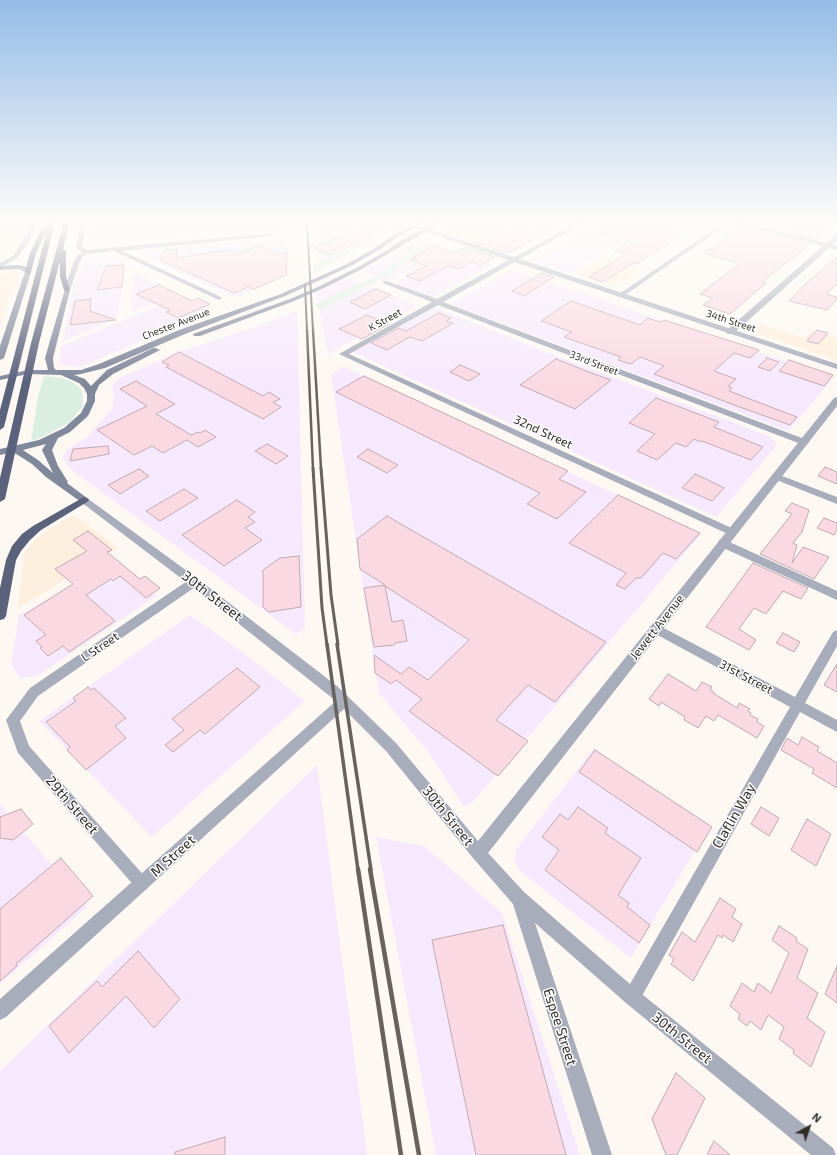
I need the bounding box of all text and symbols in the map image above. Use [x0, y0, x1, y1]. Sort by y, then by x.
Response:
street label: Chester Avenue [141, 306, 211, 342]
street label: K Street [366, 306, 404, 334]
street label: 34th Street [705, 307, 757, 335]
street label: 33rd Street [568, 348, 620, 378]
street label: 32nd Street [511, 412, 575, 452]
street label: 30th Street [179, 567, 245, 625]
street label: Jewett Avenue [627, 591, 687, 663]
street label: L Street [78, 629, 122, 665]
street label: 31st Street [717, 657, 775, 697]
street label: 29th Street [42, 773, 102, 837]
street label: Claflin Way [709, 781, 759, 851]
street label: 30th Street [419, 783, 477, 849]
street label: M Street [147, 832, 199, 880]
street label: Espee Street [540, 986, 580, 1068]
street label: 30th Street [649, 1009, 715, 1067]
north arrow [789, 1107, 829, 1147]
text: N [810, 1110, 824, 1125]

